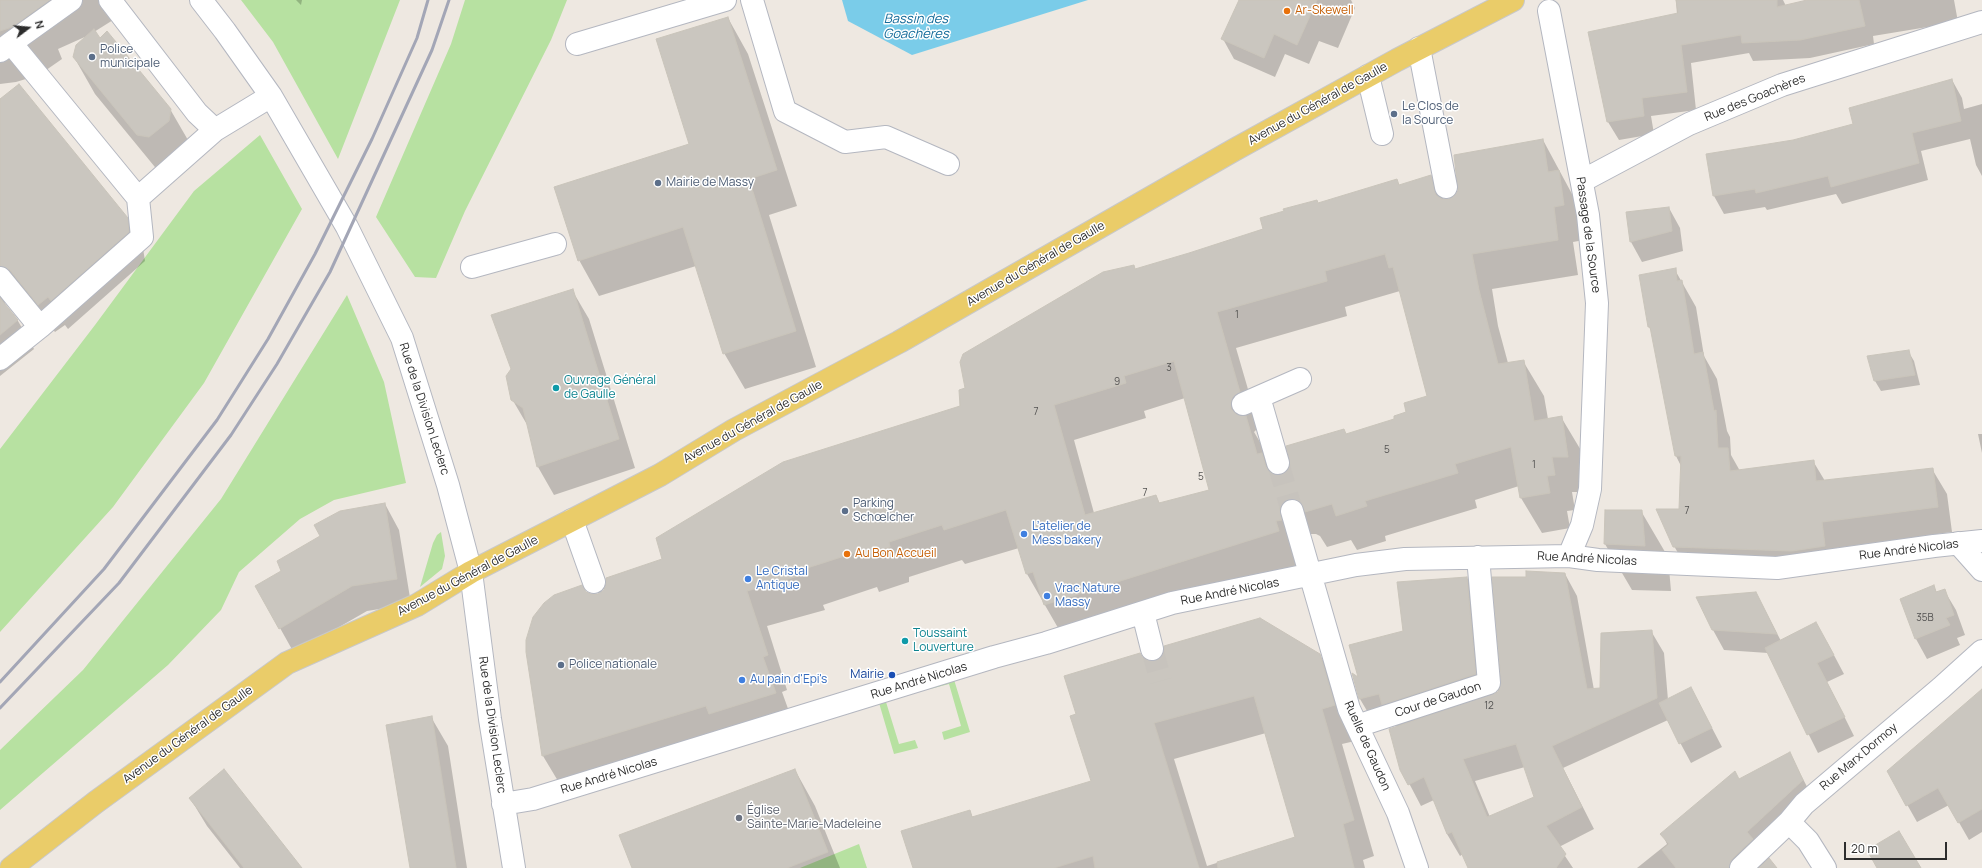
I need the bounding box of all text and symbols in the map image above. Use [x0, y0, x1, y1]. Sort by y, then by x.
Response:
place label: Ar-Skewell [1295, 4, 1354, 18]
marker: Ar-Skewell [1282, 6, 1292, 16]
north arrow [8, 8, 48, 48]
water label: Bassin des Goachères [883, 11, 949, 42]
text: N [32, 19, 48, 30]
place label: Police municipale [100, 43, 160, 71]
marker: Police municipale [87, 52, 97, 62]
street label: Avenue du Général de Gaulle [1246, 60, 1390, 148]
street label: Rue des Goachères [1702, 71, 1808, 125]
place label: Le Clos de la Source [1402, 100, 1459, 128]
marker: Le Clos de la Source [1389, 109, 1399, 119]
place label: Mairie de Massy [666, 176, 754, 190]
street label: Passage de la Source [1573, 176, 1603, 294]
marker: Mairie de Massy [653, 178, 663, 188]
street label: Avenue du Général de Gaulle [964, 219, 1108, 309]
house number: 1 [1235, 309, 1239, 321]
street label: Rue de la Division Leclerc [396, 341, 452, 477]
house number: 3 [1166, 362, 1172, 374]
place label: Ouvrage Général de Gaulle [564, 374, 656, 402]
house number: 9 [1114, 376, 1120, 388]
street label: Avenue du Général de Gaulle [681, 378, 825, 466]
marker: Ouvrage Général de Gaulle [551, 383, 561, 393]
house number: 7 [1033, 406, 1039, 418]
house number: 5 [1384, 444, 1390, 456]
house number: 1 [1532, 459, 1536, 471]
house number: 5 [1198, 471, 1204, 483]
house number: 7 [1142, 487, 1148, 499]
place label: Parking Schœlcher [853, 497, 914, 525]
house number: 7 [1684, 505, 1690, 517]
marker: Parking Schœlcher [840, 506, 850, 516]
place label: L’atelier de Mess bakery [1032, 520, 1101, 548]
marker: L’atelier de Mess bakery [1019, 529, 1029, 539]
street label: Avenue du Général de Gaulle [395, 533, 541, 619]
street label: Rue André Nicolas [1858, 537, 1960, 563]
place label: Au Bon Accueil [855, 547, 937, 561]
marker: Au Bon Accueil [842, 549, 852, 559]
street label: Rue André Nicolas [1537, 549, 1637, 569]
place label: Le Cristal Antique [756, 565, 808, 593]
marker: Le Cristal Antique [743, 574, 753, 584]
street label: Rue André Nicolas [1180, 575, 1280, 609]
place label: Vrac Nature Massy [1055, 582, 1120, 610]
marker: Vrac Nature Massy [1042, 591, 1052, 601]
house number: 35B [1916, 612, 1934, 624]
place label: Toussaint Louverture [913, 627, 974, 655]
marker: Toussaint Louverture [900, 636, 910, 646]
street label: Rue de la Division Leclerc [475, 656, 509, 794]
place label: Police nationale [569, 658, 657, 672]
street label: Rue André Nicolas [869, 659, 969, 703]
marker: Police nationale [556, 660, 566, 670]
place label: Mairie [850, 668, 884, 682]
marker: Mairie [887, 670, 897, 680]
place label: Au pain d'Epi's [750, 673, 827, 687]
marker: Au pain d'Epi's [737, 675, 747, 685]
street label: Cour de Gaudon [1393, 679, 1483, 721]
street label: Avenue du Général de Gaulle [120, 683, 256, 787]
street label: Ruelle de Gaudon [1341, 699, 1393, 793]
house number: 12 [1484, 700, 1494, 712]
street label: Rue Marx Dormoy [1817, 720, 1901, 794]
street label: Rue André Nicolas [559, 754, 659, 798]
place label: Église Sainte-Marie-Madeleine [747, 804, 881, 832]
marker: Église Sainte-Marie-Madeleine [734, 813, 744, 823]
scale bar [1846, 834, 1949, 860]
text: 20 m [1851, 840, 1878, 857]

